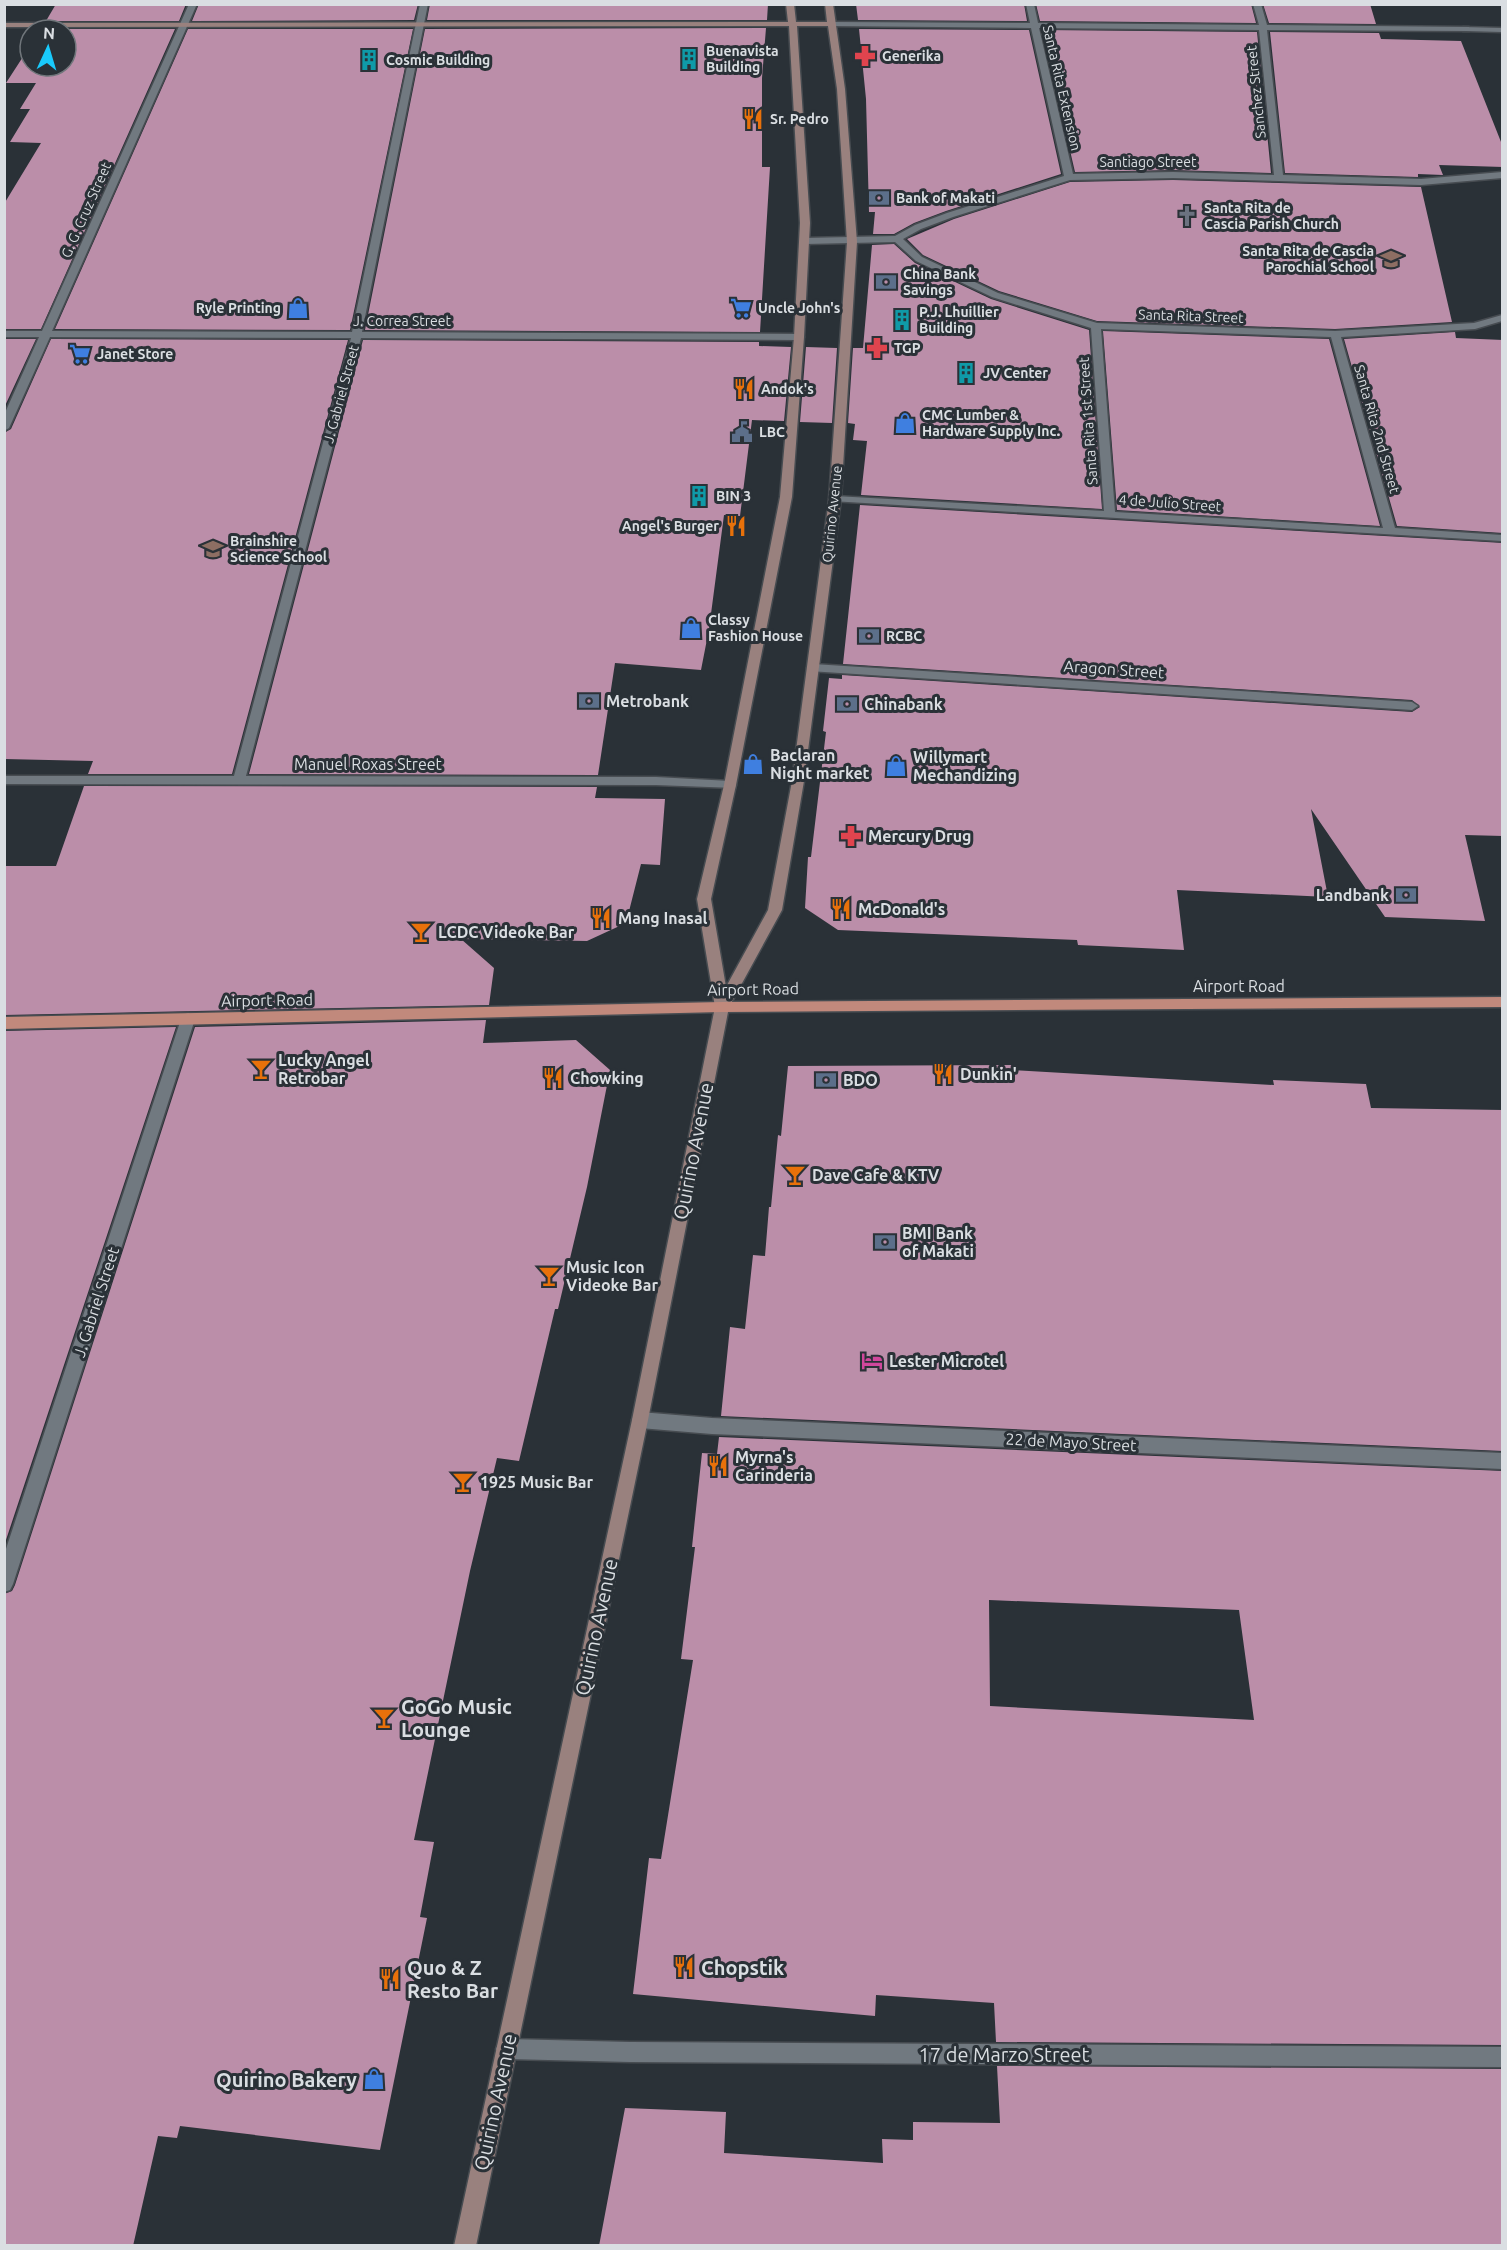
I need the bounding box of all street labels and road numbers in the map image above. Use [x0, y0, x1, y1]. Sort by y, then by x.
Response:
street label: Santa Rita Extension [1040, 24, 1084, 152]
street label: Sanchez Street [1243, 44, 1269, 139]
street label: Santiago Street [1099, 154, 1197, 170]
street label: G. G. Cruz Street [58, 159, 114, 260]
street label: Santa Rita Street [1138, 306, 1244, 326]
street label: J. Correa Street [353, 313, 452, 329]
street label: J. Gabriel Street [320, 343, 362, 445]
street label: Santa Rita 1st Street [1076, 356, 1100, 486]
street label: Santa Rita 2nd Street [1351, 363, 1403, 496]
street label: Quirino Avenue [819, 465, 845, 563]
street label: 4 de Julio Street [1118, 491, 1222, 515]
street label: Aragon Street [1063, 657, 1166, 682]
street label: Manuel Roxas Street [294, 755, 443, 773]
street label: Airport Road [1193, 977, 1285, 995]
street label: Airport Road [707, 979, 799, 999]
street label: Airport Road [221, 990, 313, 1010]
street label: Quirino Avenue [668, 1080, 718, 1222]
street label: J. Gabriel Street [70, 1244, 123, 1359]
street label: 22 de Mayo Street [1005, 1430, 1138, 1454]
street label: Quirino Avenue [570, 1556, 622, 1698]
street label: Quirino Avenue [469, 2031, 521, 2173]
street label: 17 de Marzo Street [919, 2043, 1090, 2066]

